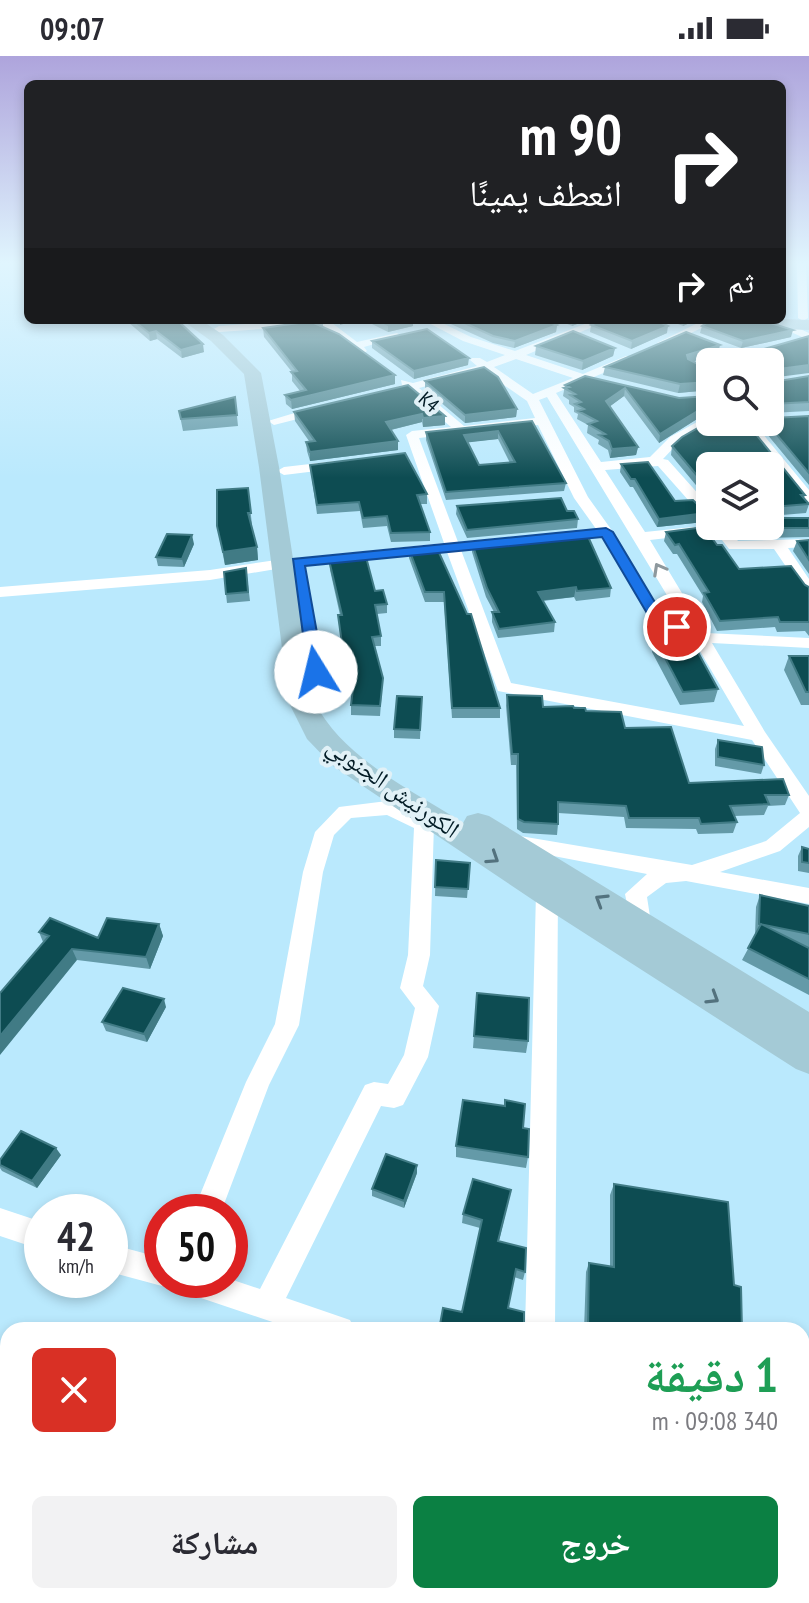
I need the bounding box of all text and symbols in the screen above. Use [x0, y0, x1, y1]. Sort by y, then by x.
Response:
text: 09:07 [40, 9, 105, 48]
text: 90 m [520, 98, 622, 170]
icon: right [650, 112, 754, 216]
text: انعطف يمينًا [469, 169, 622, 216]
text: ثم [728, 262, 754, 301]
icon: right [668, 264, 712, 308]
map controls [696, 348, 784, 540]
button: search [696, 348, 784, 436]
street label: K4 [413, 386, 445, 418]
button: layers [696, 452, 784, 540]
one-way arrow [653, 563, 669, 578]
pin [643, 593, 711, 661]
icon: arrive [655, 605, 699, 649]
position arrow [274, 630, 358, 714]
street label: الكورنيش الجنوبي [318, 730, 466, 848]
one-way arrow [485, 848, 499, 863]
one-way arrow [595, 894, 610, 909]
one-way arrow [704, 988, 718, 1003]
speed limit sign: 50 [144, 1194, 248, 1298]
text: 42 [57, 1210, 95, 1262]
text: km/h [58, 1253, 94, 1279]
text: 1 دقيقة [644, 1343, 778, 1405]
button: close [32, 1348, 116, 1432]
text: 340 m · 09:08 [652, 1404, 778, 1437]
button: مشاركة [32, 1496, 397, 1588]
button: خروج [413, 1496, 778, 1588]

